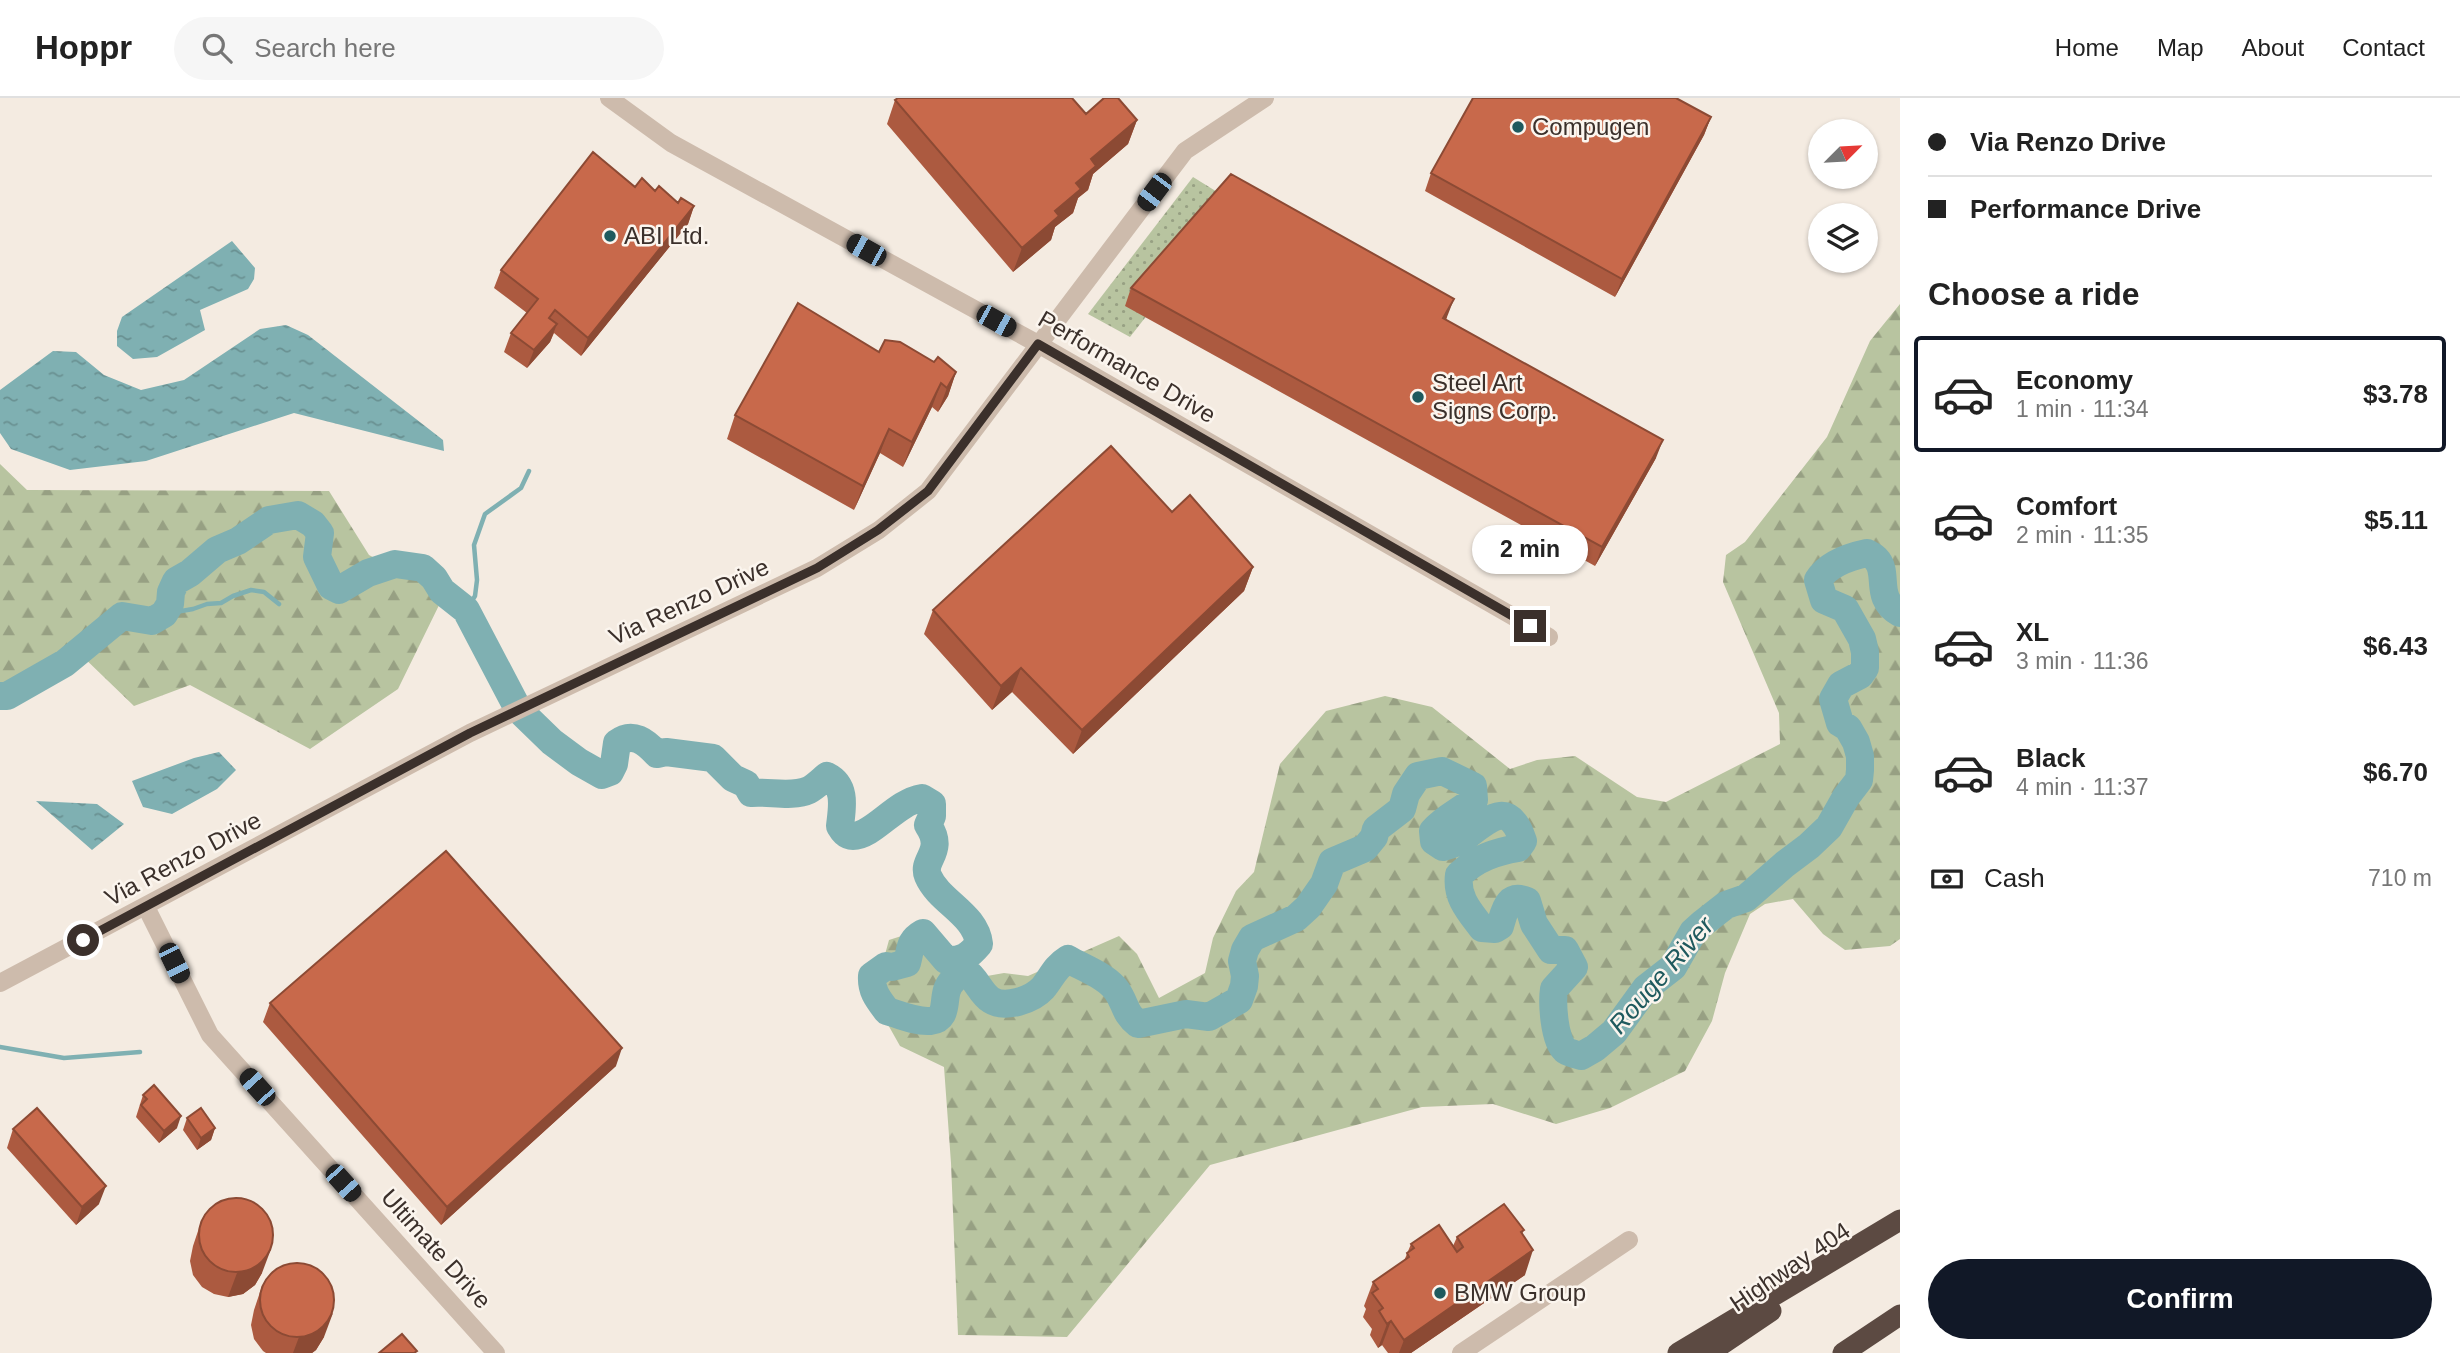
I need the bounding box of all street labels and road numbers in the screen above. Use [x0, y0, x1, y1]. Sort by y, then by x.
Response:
street label: Performance Drive [1034, 305, 1221, 428]
street label: Via Renzo Drive [605, 553, 773, 650]
street label: Via Renzo Drive [100, 806, 265, 911]
street label: Ultimate Drive [376, 1184, 497, 1314]
street label: Highway 404 [1725, 1217, 1855, 1317]

